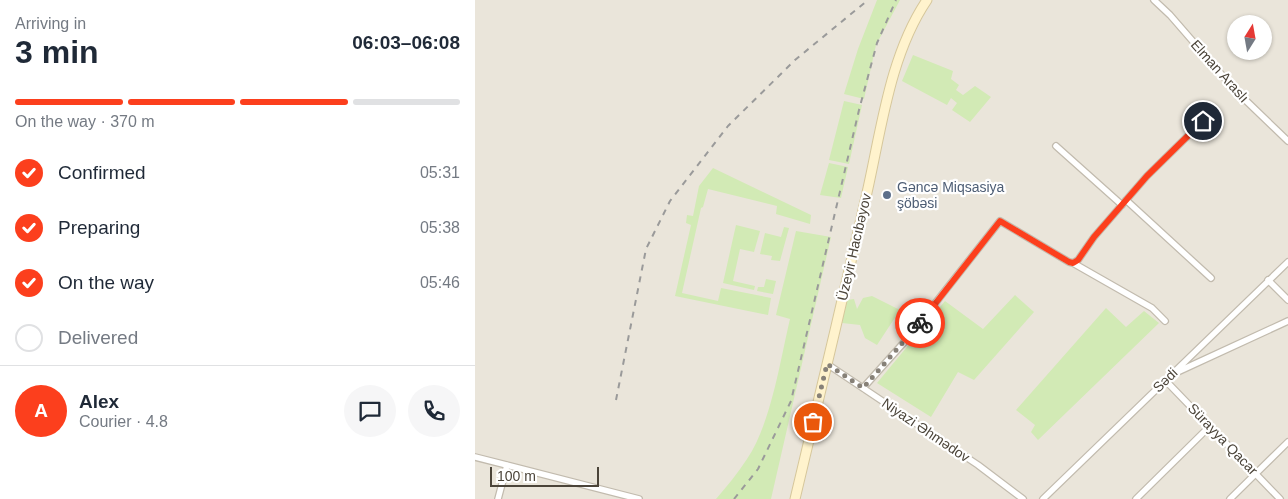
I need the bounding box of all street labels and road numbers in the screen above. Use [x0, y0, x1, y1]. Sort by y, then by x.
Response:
street label: Elman Araslı [1188, 36, 1252, 106]
street label: Üzeyir Hacıbəyov [833, 192, 874, 302]
street label: Sədi [1149, 365, 1181, 395]
street label: Niyazi Əhmədov [879, 395, 973, 465]
street label: Sürayya Qacar [1185, 400, 1261, 478]

